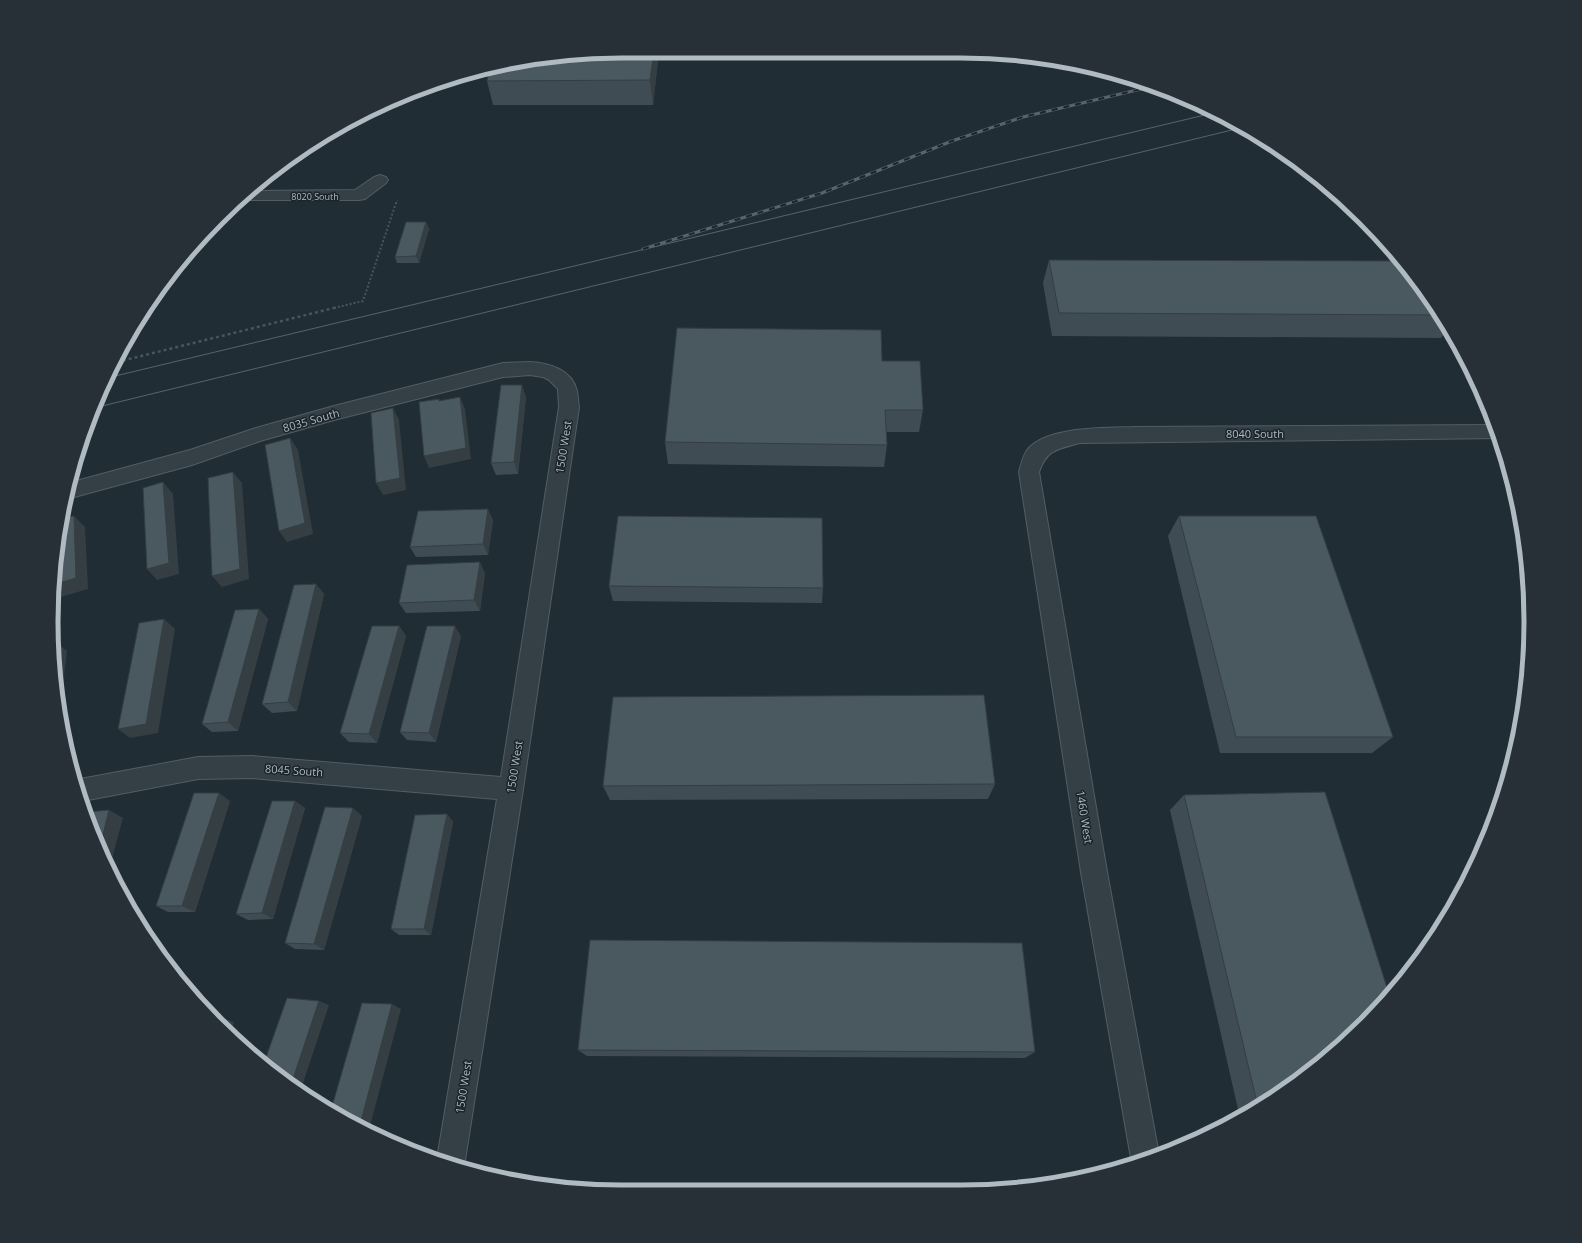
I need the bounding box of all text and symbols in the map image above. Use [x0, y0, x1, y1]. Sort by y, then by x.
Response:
street label: 8020 South [291, 190, 339, 203]
street label: 8035 South [281, 405, 341, 435]
street label: 1500 West [551, 419, 575, 475]
street label: 8040 South [1226, 426, 1284, 441]
street label: 1500 West [502, 739, 526, 795]
street label: 8045 South [265, 760, 323, 780]
street label: 1460 West [1073, 789, 1097, 845]
street label: 1500 West [451, 1059, 475, 1115]

